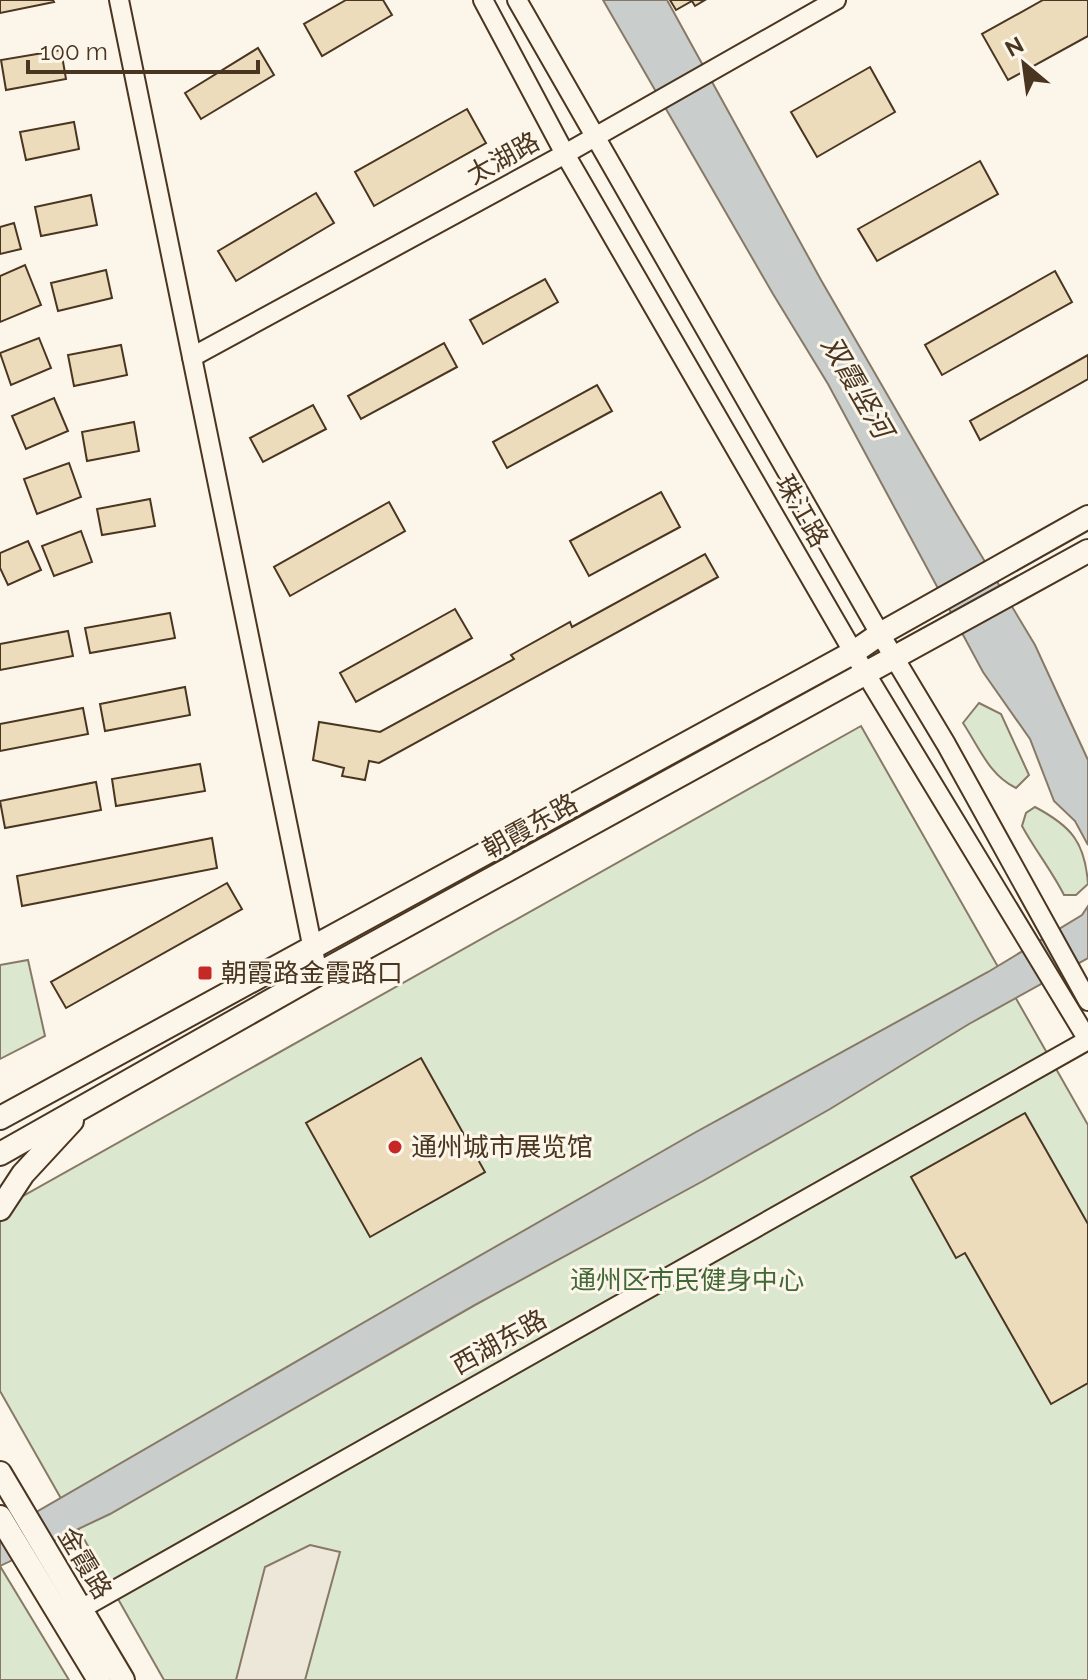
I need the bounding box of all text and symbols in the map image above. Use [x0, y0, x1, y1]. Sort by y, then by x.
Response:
scale bar [28, 24, 258, 74]
north arrow [984, 24, 1064, 104]
text: N [1001, 31, 1028, 62]
text: 100 m [40, 37, 108, 66]
street label: 太湖路 [462, 126, 544, 190]
water label: 双霞竖河 [815, 330, 902, 448]
street label: 珠江路 [770, 470, 834, 552]
street label: 朝霞东路 [477, 788, 583, 864]
place label: 朝霞路金霞路口 [221, 958, 403, 988]
marker: 朝霞路金霞路口 [196, 964, 214, 982]
place label: 通州城市展览馆 [411, 1132, 593, 1162]
marker: 通州城市展览馆 [386, 1138, 404, 1156]
park label: 通州区市民健身中心 [570, 1265, 804, 1295]
street label: 西湖东路 [446, 1304, 552, 1380]
street label: 金霞路 [52, 1522, 118, 1604]

